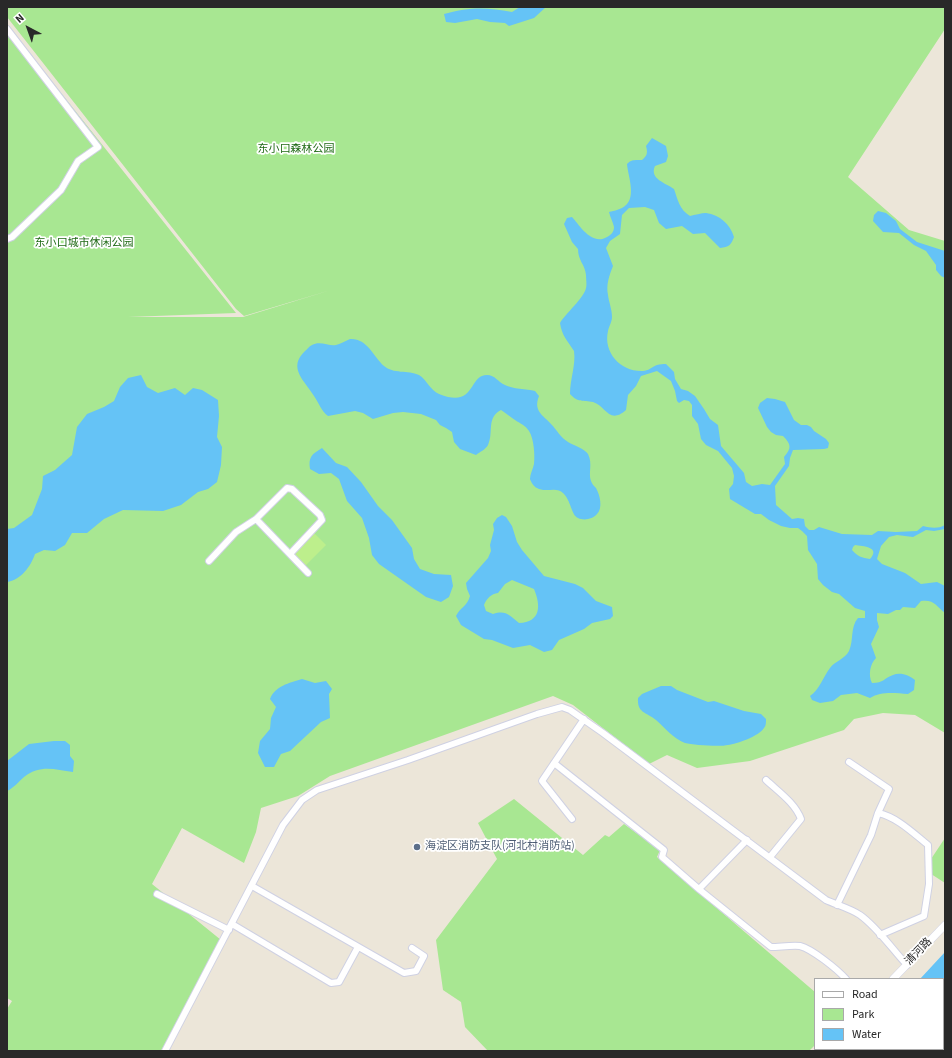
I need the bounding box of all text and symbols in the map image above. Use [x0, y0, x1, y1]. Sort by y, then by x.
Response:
north arrow [8, 8, 48, 48]
text: N [12, 11, 27, 27]
park label: 东小口森林公园 [258, 143, 334, 157]
park label: 东小口城市休闲公园 [35, 237, 133, 251]
place label: 海淀区消防支队(河北村消防站) [425, 840, 575, 854]
marker: 海淀区消防支队(河北村消防站) [412, 842, 422, 852]
street label: 清河路 [903, 936, 935, 968]
legend [814, 978, 944, 1050]
text: Road [852, 986, 878, 1003]
text: Park [852, 1006, 874, 1023]
text: Water [852, 1026, 881, 1043]

